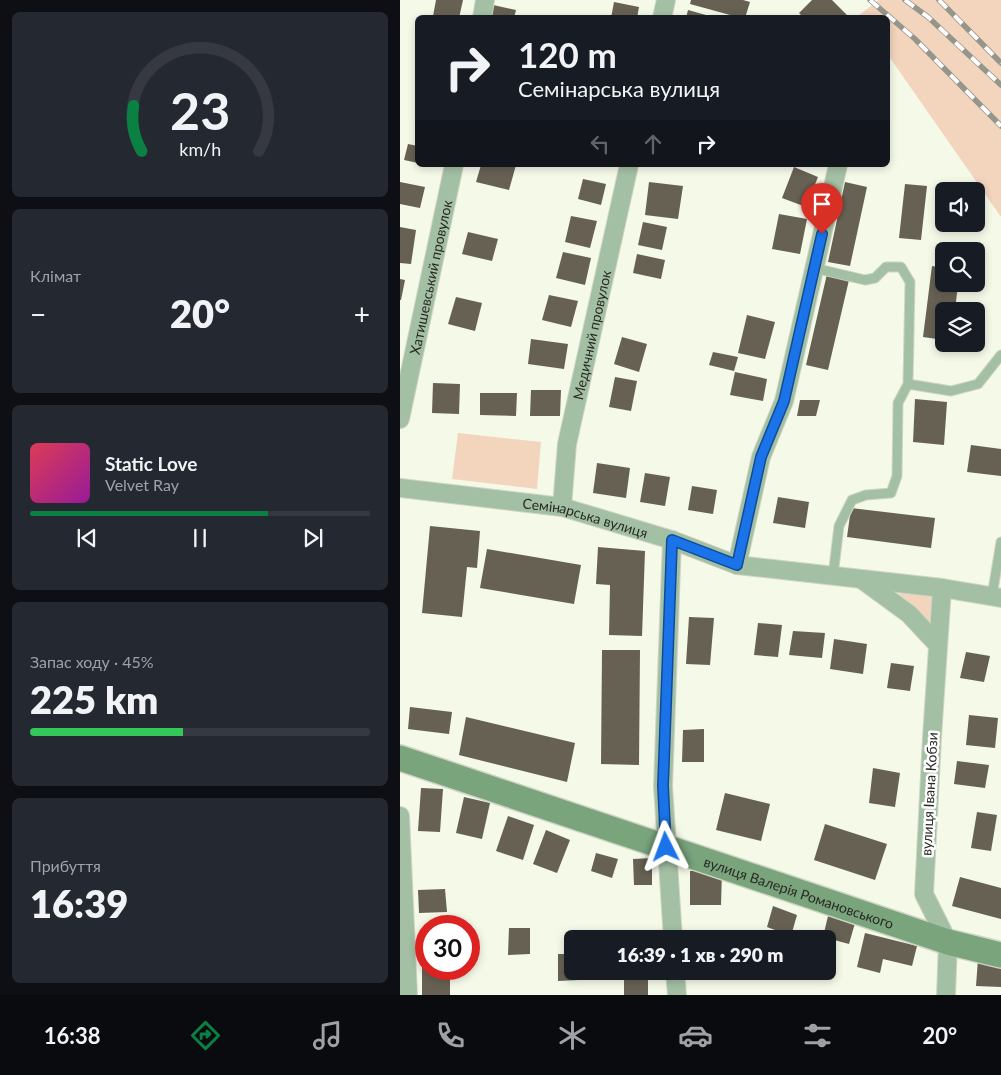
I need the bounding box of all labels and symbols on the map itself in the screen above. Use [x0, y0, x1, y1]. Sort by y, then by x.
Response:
pin [801, 183, 843, 234]
street label: Хатишевський провулок [405, 198, 455, 356]
street label: Медичний провулок [569, 268, 614, 401]
street label: Семінарська вулиця [522, 494, 650, 541]
street label: вулиця Івана Кобзи [917, 732, 941, 856]
position arrow [639, 820, 691, 872]
street label: вулиця Валерія Романовського [702, 852, 896, 932]
speed limit sign: 30 [415, 915, 480, 980]

